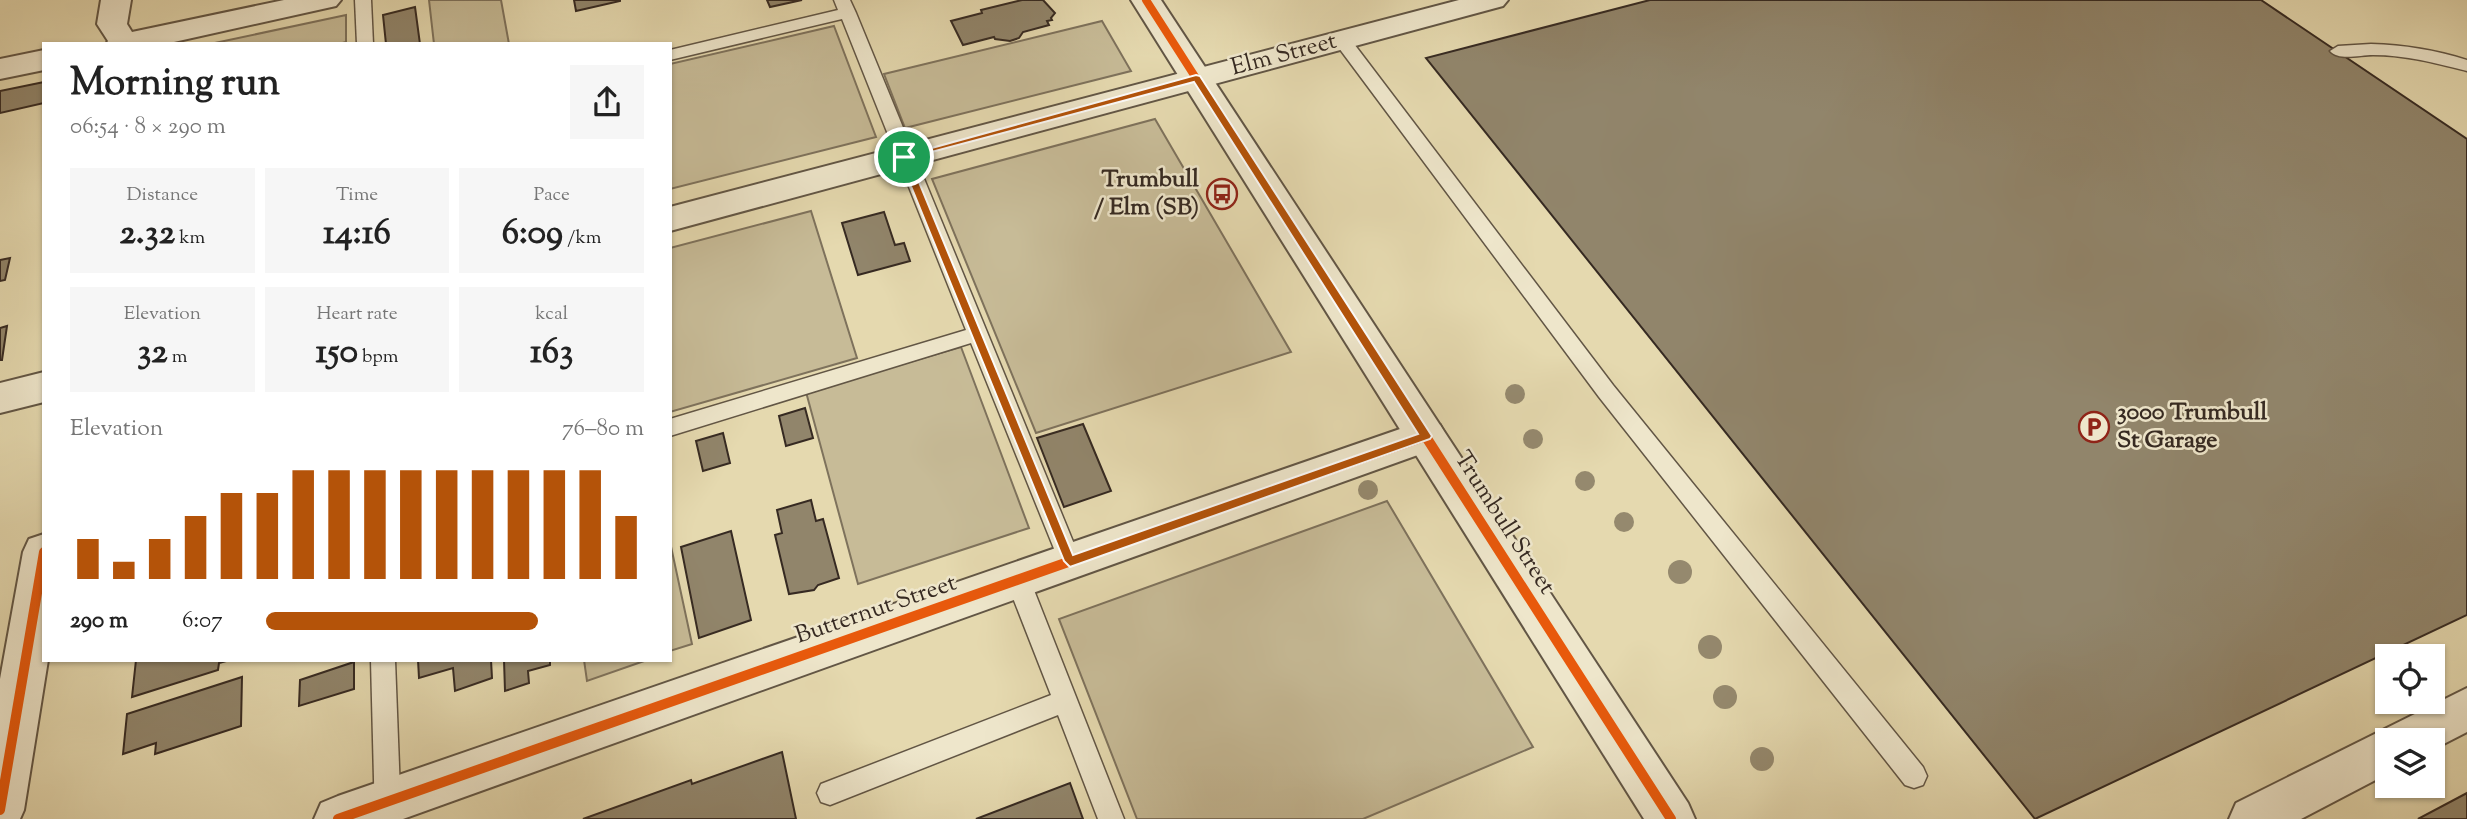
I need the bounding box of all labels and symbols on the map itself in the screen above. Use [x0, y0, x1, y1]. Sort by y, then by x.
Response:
street label: Elm Street [1227, 25, 1341, 85]
pin [874, 127, 934, 187]
place label: Trumbull / Elm (SB) [1094, 163, 1199, 225]
bus stop icon: Trumbull / Elm (SB) [1205, 177, 1239, 211]
place label: 3000 Trumbull St Garage [2117, 396, 2268, 458]
parking icon: 3000 Trumbull St Garage [2077, 410, 2111, 444]
street label: Trumbull Street [1445, 445, 1563, 601]
street label: Butternut Street [791, 566, 961, 654]

